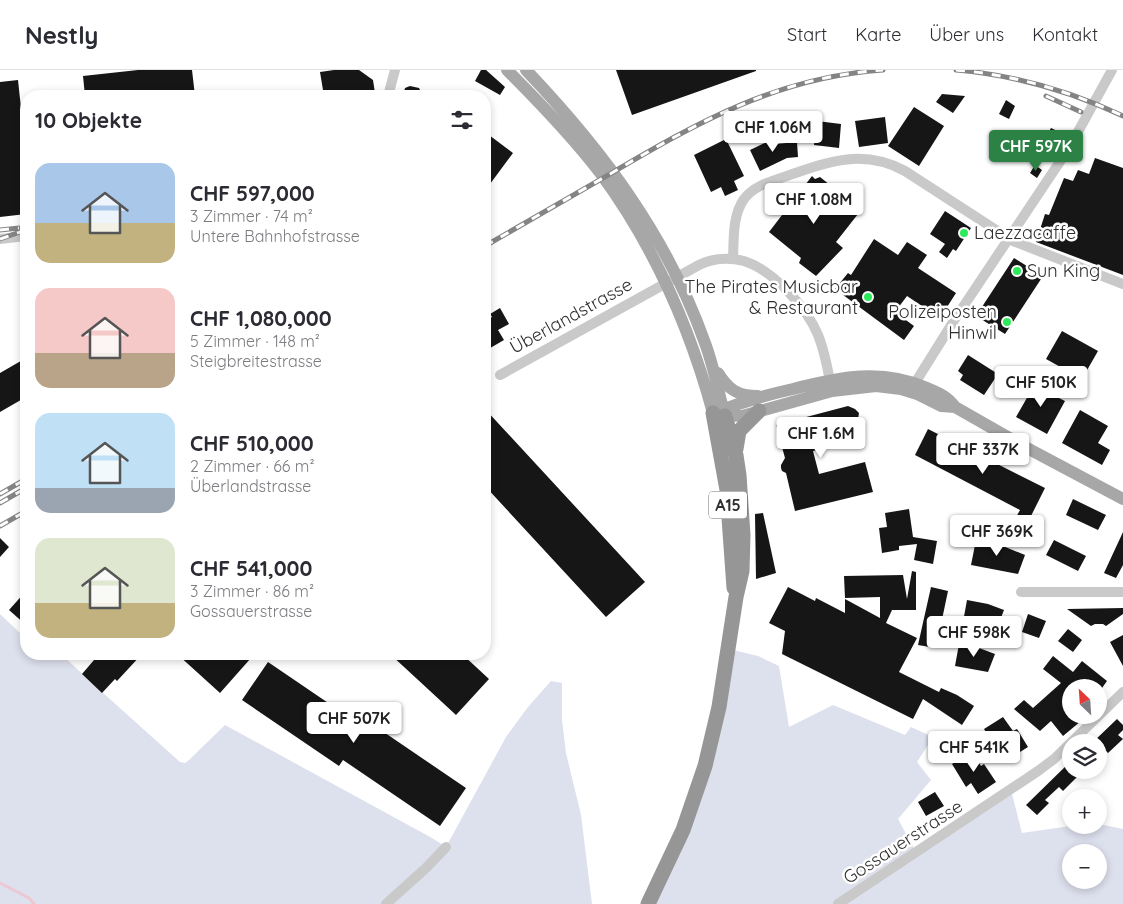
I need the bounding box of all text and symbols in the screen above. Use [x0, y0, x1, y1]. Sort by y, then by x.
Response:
text: Nestly [25, 20, 98, 50]
text: Start [787, 23, 827, 46]
text: Karte [855, 23, 901, 46]
text: Über uns [929, 23, 1004, 46]
text: Kontakt [1032, 23, 1098, 46]
icon: filters [448, 106, 476, 134]
text: 10 Objekte [35, 107, 142, 133]
pin: CHF 1.06M [716, 111, 830, 153]
text: CHF 1.06M [735, 117, 812, 137]
pin: CHF 597K [984, 129, 1088, 172]
text: CHF 597K [1000, 136, 1072, 156]
text: CHF 597,000 [190, 180, 315, 206]
pin: CHF 1.08M [757, 182, 871, 225]
icon: home [75, 183, 135, 243]
text: CHF 1.08M [776, 189, 852, 209]
text: 3 Zimmer · 74 m² [190, 206, 313, 226]
place label: Laezzacaffe [974, 221, 1076, 244]
text: Untere Bahnhofstrasse [190, 226, 360, 246]
marker: Laezzacaffe [958, 227, 970, 239]
place label: Sun King [1027, 259, 1100, 282]
marker: Sun King [1011, 265, 1023, 277]
street label: Überlandstrasse [506, 272, 636, 359]
place label: The Pirates Musicbar & Restaurant [685, 275, 858, 319]
marker: The Pirates Musicbar & Restaurant [862, 291, 874, 303]
place label: Polizeiposten Hinwil [888, 300, 997, 344]
text: CHF 1,080,000 [190, 305, 332, 331]
icon: home [75, 308, 135, 368]
marker: Polizeiposten Hinwil [1001, 316, 1013, 328]
text: 5 Zimmer · 148 m² [190, 331, 320, 351]
text: Steigbreitestrasse [190, 351, 322, 371]
pin: CHF 510K [989, 366, 1093, 408]
text: CHF 510K [1006, 372, 1076, 392]
pin: CHF 1.6M [769, 416, 873, 459]
text: CHF 1.6M [787, 423, 855, 443]
text: CHF 510,000 [190, 430, 314, 456]
pin: CHF 337K [931, 432, 1035, 475]
icon: home [75, 433, 135, 493]
text: CHF 337K [947, 439, 1019, 459]
text: 2 Zimmer · 66 m² [190, 456, 314, 476]
text: Überlandstrasse [190, 476, 311, 496]
road number: A15 [709, 492, 747, 518]
pin: CHF 369K [945, 514, 1049, 557]
text: CHF 369K [961, 521, 1033, 541]
text: CHF 541,000 [190, 555, 312, 581]
icon: home [75, 558, 135, 618]
text: 3 Zimmer · 86 m² [190, 581, 314, 601]
text: Gossauerstrasse [190, 601, 312, 621]
pin: CHF 598K [922, 616, 1026, 658]
text: CHF 598K [938, 622, 1010, 642]
north arrow [1062, 679, 1108, 724]
map controls [1062, 679, 1107, 889]
pin: CHF 507K [302, 702, 406, 744]
text: CHF 507K [318, 708, 390, 728]
pin: CHF 541K [922, 730, 1026, 773]
button: layers [1062, 734, 1107, 779]
text: CHF 541K [939, 737, 1009, 757]
button: + [1062, 789, 1107, 834]
street label: Gossauerstrasse [839, 794, 967, 889]
button: − [1062, 844, 1107, 889]

